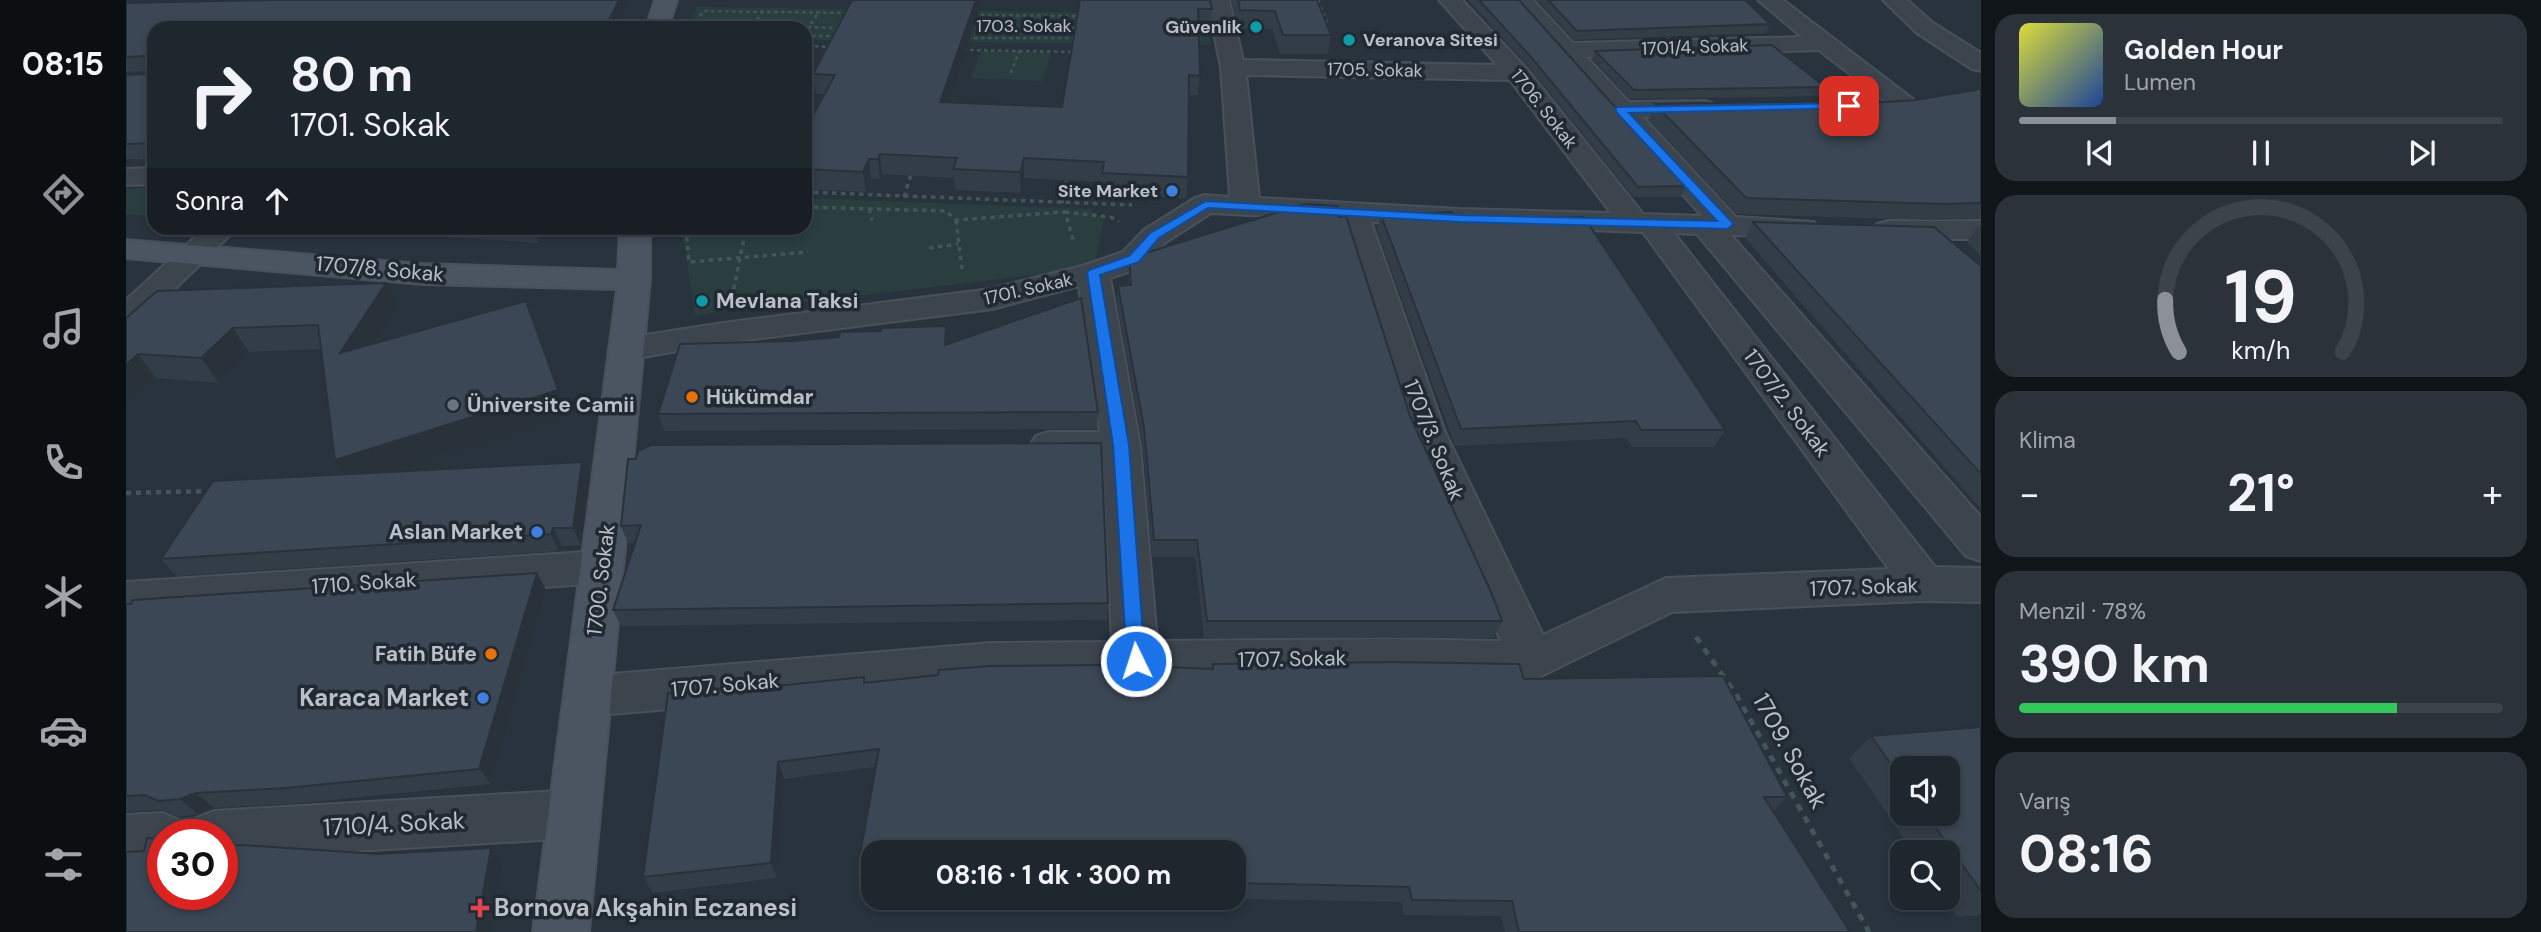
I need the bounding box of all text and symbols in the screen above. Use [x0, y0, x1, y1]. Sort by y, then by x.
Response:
street label: 1703. Sokak [976, 14, 1072, 38]
place label: Güvenlik [1165, 15, 1243, 39]
marker: Güvenlik [1248, 19, 1264, 35]
place label: Veranova Sitesi [1363, 28, 1498, 52]
marker: Veranova Sitesi [1341, 32, 1357, 48]
street label: 1701/4. Sokak [1641, 33, 1749, 61]
text: Golden Hour [2124, 33, 2283, 67]
text: 80 m [290, 42, 413, 106]
text: 08:15 [22, 43, 104, 85]
icon: right [175, 49, 266, 140]
street label: 1705. Sokak [1327, 57, 1423, 83]
street label: 1706. Sokak [1505, 64, 1583, 154]
text: Lumen [2124, 67, 2196, 97]
pin [1819, 76, 1879, 136]
icon: arrive [1830, 87, 1868, 125]
text: 1701. Sokak [290, 104, 450, 146]
icon: previous [2081, 134, 2119, 172]
icon: pause [2242, 134, 2280, 172]
icon: next [2403, 134, 2441, 172]
icon: directions [39, 170, 88, 219]
place label: Site Market [1058, 179, 1158, 203]
icon: ahead [258, 182, 296, 220]
marker: Site Market [1164, 183, 1180, 199]
text: Sonra [175, 184, 244, 218]
street label: 1707/8. Sokak [315, 249, 445, 289]
text: 19 [2225, 250, 2297, 345]
street label: 1701. Sokak [981, 267, 1075, 311]
place label: Mevlana Taksi [716, 287, 858, 315]
marker: Mevlana Taksi [694, 293, 710, 309]
icon: music [39, 304, 88, 353]
text: km/h [2231, 333, 2291, 366]
street label: 1707/2. Sokak [1737, 343, 1837, 463]
street label: 1707/3. Sokak [1397, 376, 1471, 505]
place label: Hükümdar [706, 383, 814, 411]
marker: Hükümdar [684, 389, 700, 405]
place label: Üniversite Camii [467, 391, 635, 419]
marker: Üniversite Camii [445, 397, 461, 413]
text: Klima [2019, 425, 2076, 455]
icon: phone [39, 438, 88, 487]
text: 21° [2227, 459, 2295, 527]
text: − [2019, 469, 2040, 519]
text: + [2482, 469, 2503, 519]
place label: Aslan Market [389, 518, 523, 546]
street label: 1700. Sokak [580, 522, 622, 637]
marker: Aslan Market [529, 524, 545, 540]
street label: 1710. Sokak [311, 565, 418, 601]
street label: 1707. Sokak [1809, 571, 1919, 603]
icon: climate [39, 572, 88, 621]
text: Menzil · 78% [2019, 596, 2146, 626]
position arrow [1099, 624, 1173, 698]
text: 390 km [2019, 630, 2210, 698]
place label: Fatih Büfe [375, 640, 477, 668]
street label: 1707. Sokak [1238, 644, 1347, 674]
marker: Fatih Büfe [483, 646, 499, 662]
street label: 1707. Sokak [670, 666, 781, 704]
place label: Karaca Market [299, 682, 469, 713]
street label: 1709. Sokak [1746, 688, 1835, 814]
marker: Karaca Market [475, 690, 491, 706]
icon: car [39, 706, 88, 755]
map controls [1890, 756, 1960, 910]
button: sound [1890, 756, 1960, 826]
text: Varış [2019, 786, 2071, 816]
street label: 1710/4. Sokak [322, 804, 466, 843]
speed limit sign: 30 [147, 819, 238, 910]
text: 08:16 [2019, 820, 2154, 888]
icon: filters [39, 840, 88, 889]
button: search [1890, 840, 1960, 910]
text: 08:16 · 1 dk · 300 m [936, 858, 1171, 892]
place label: Bornova Akşahin Eczanesi [494, 892, 797, 923]
marker: Bornova Akşahin Eczanesi [472, 900, 488, 916]

